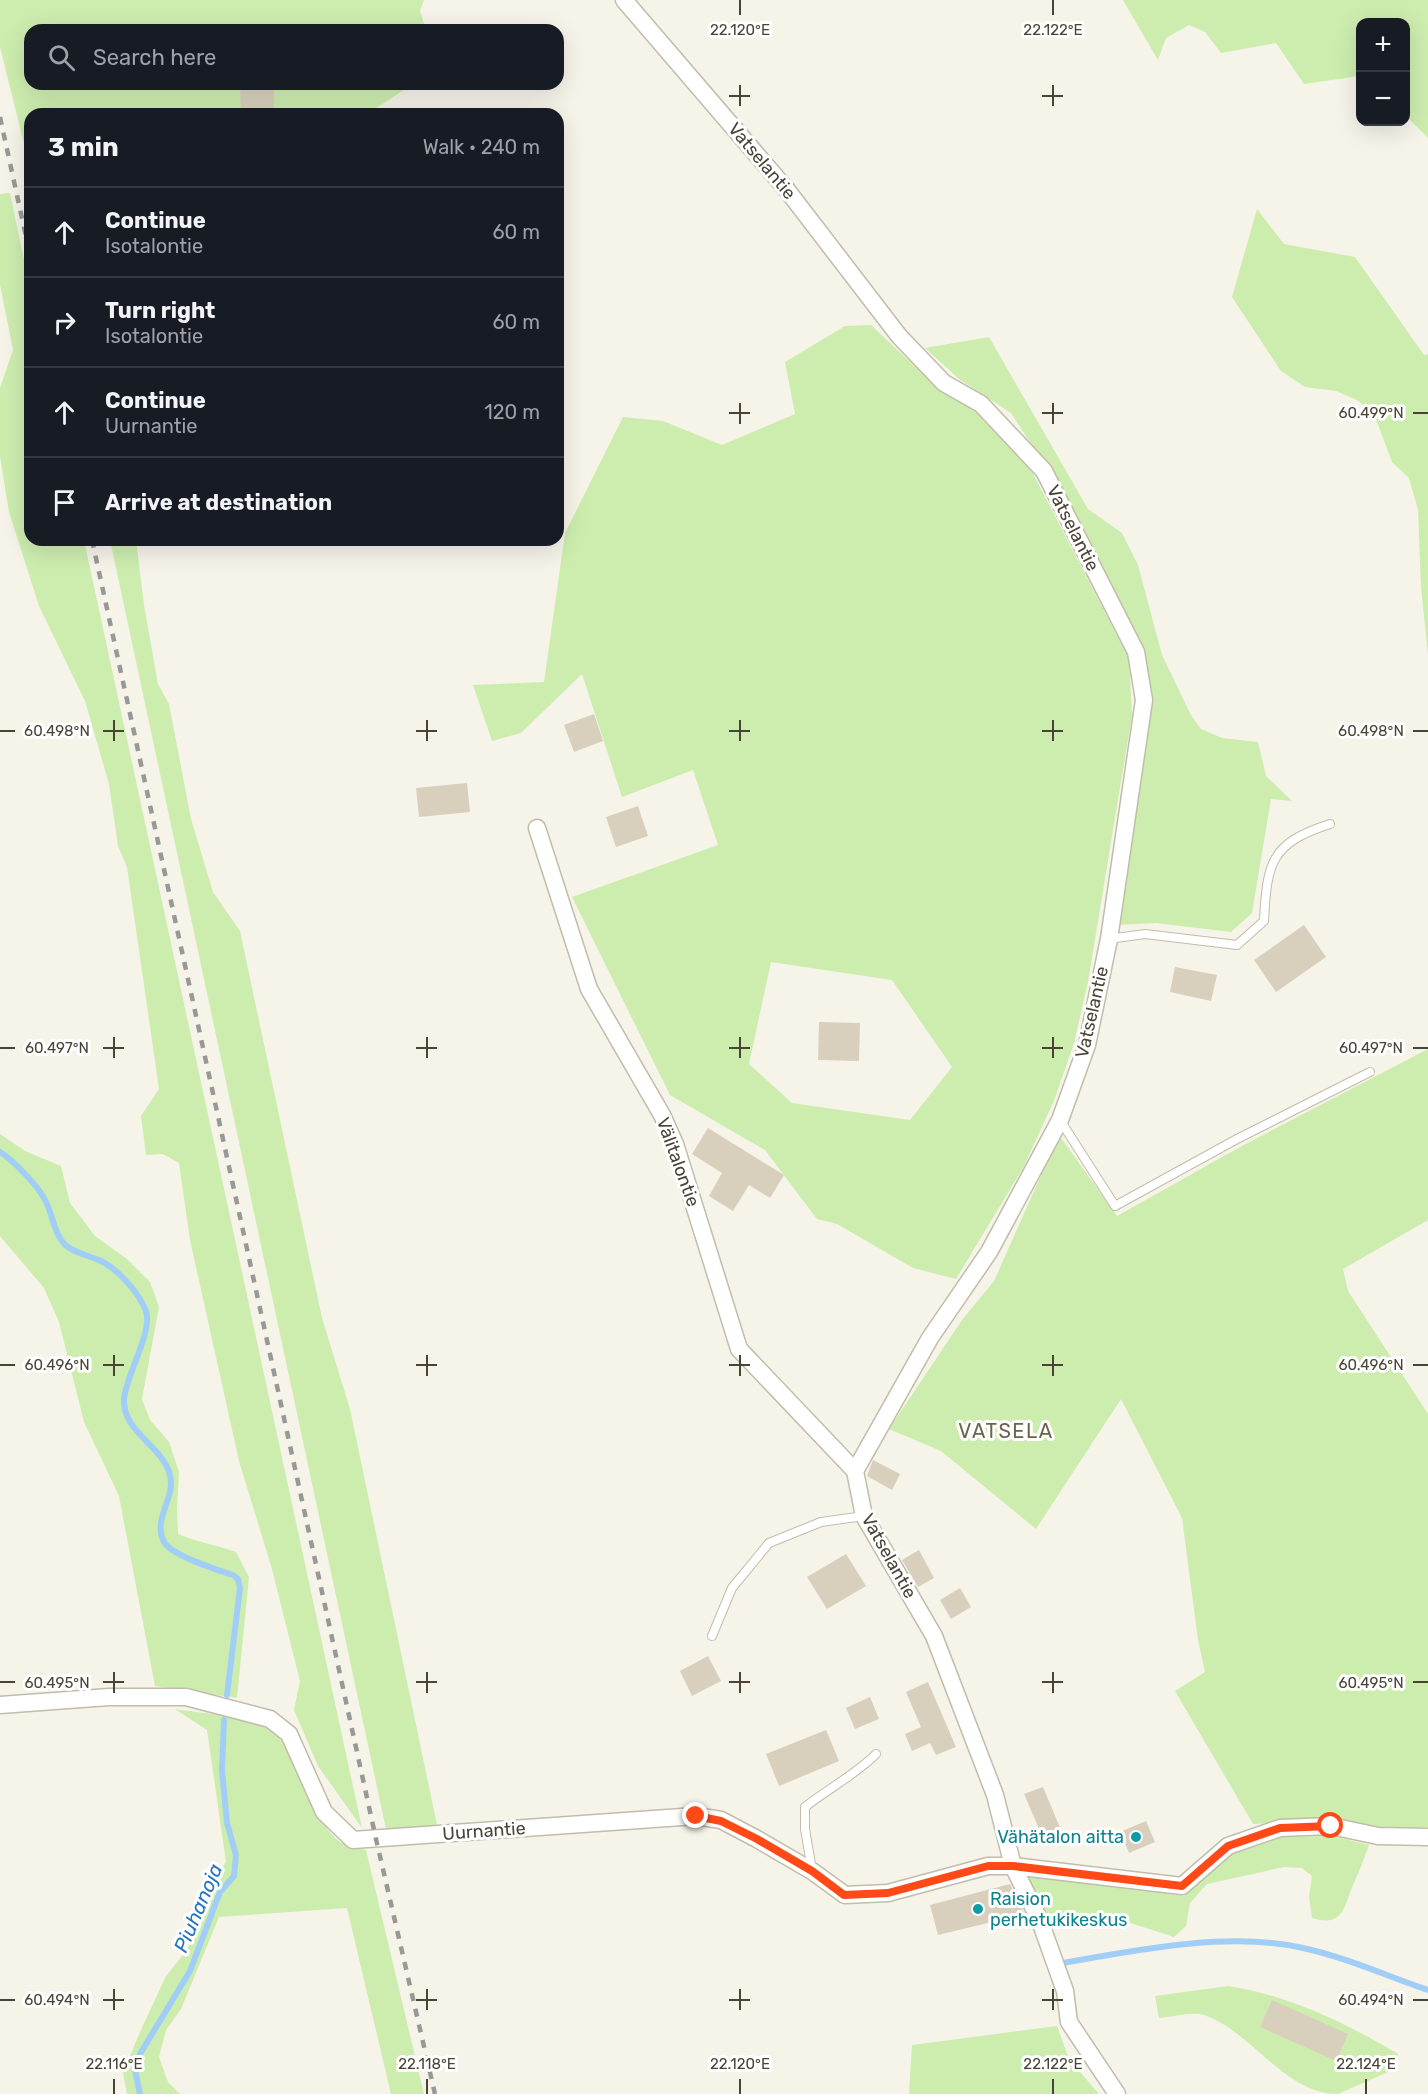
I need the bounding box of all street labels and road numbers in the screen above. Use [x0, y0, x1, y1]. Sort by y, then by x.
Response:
street label: Vatselantie [724, 118, 800, 204]
street label: Vatselantie [1042, 481, 1104, 575]
street label: Vatselantie [1071, 964, 1113, 1060]
street label: Välitalontie [652, 1114, 704, 1210]
street label: Vatselantie [857, 1510, 921, 1602]
street label: Uurnantie [442, 1817, 526, 1845]

